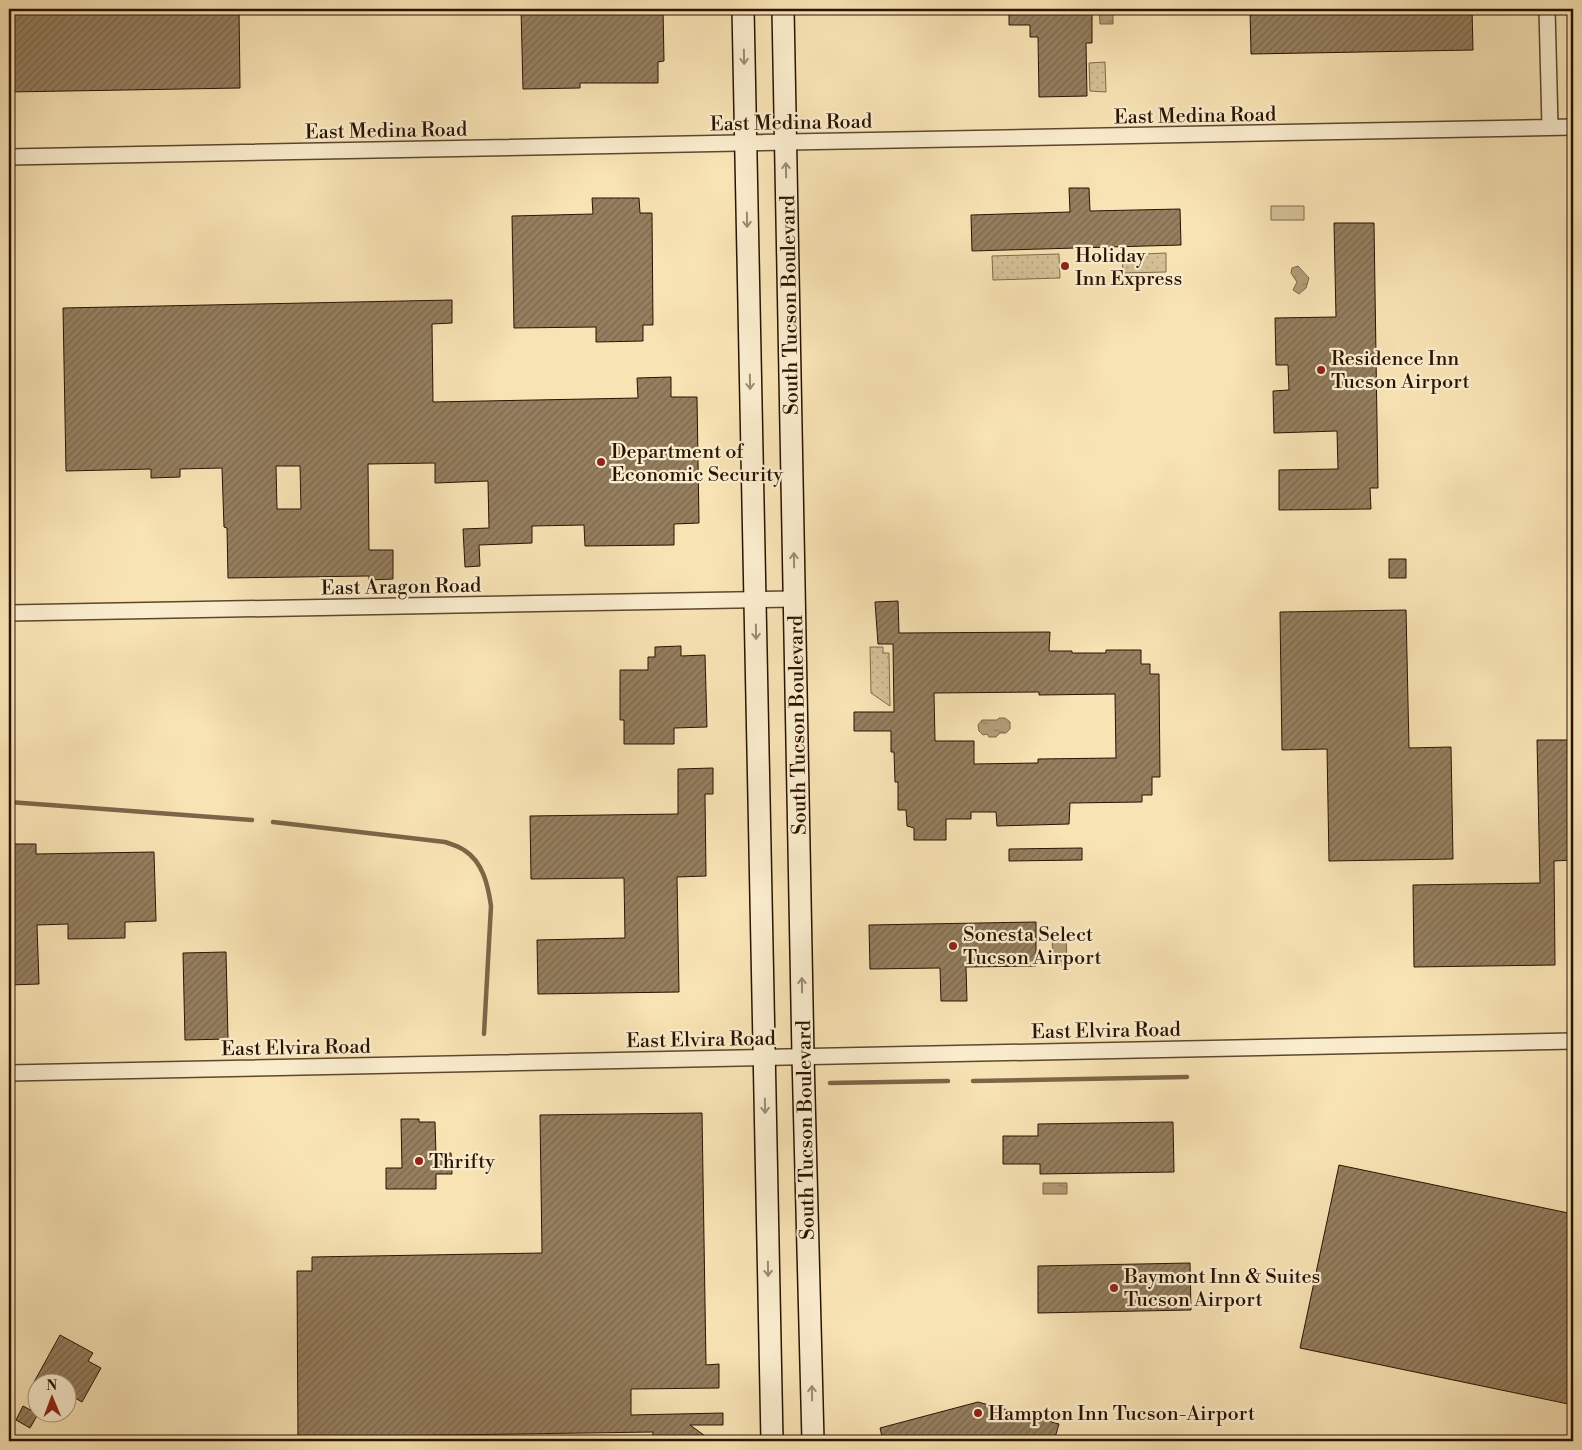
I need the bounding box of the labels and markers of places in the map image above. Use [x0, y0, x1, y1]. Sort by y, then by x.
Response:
place label: Holiday Inn Express [1075, 244, 1182, 292]
marker: Holiday Inn Express [1059, 260, 1071, 272]
place label: Residence Inn Tucson Airport [1331, 347, 1470, 395]
marker: Residence Inn Tucson Airport [1315, 364, 1327, 376]
place label: Department of Economic Security [611, 440, 783, 488]
marker: Department of Economic Security [595, 456, 607, 468]
place label: Sonesta Select Tucson Airport [963, 923, 1102, 971]
marker: Sonesta Select Tucson Airport [947, 940, 959, 952]
place label: Thrifty [429, 1150, 495, 1175]
marker: Thrifty [413, 1155, 425, 1167]
place label: Baymont Inn & Suites Tucson Airport [1123, 1265, 1320, 1313]
marker: Baymont Inn & Suites Tucson Airport [1108, 1282, 1120, 1294]
place label: Hampton Inn Tucson-Airport [988, 1402, 1255, 1427]
marker: Hampton Inn Tucson-Airport [972, 1407, 984, 1419]

